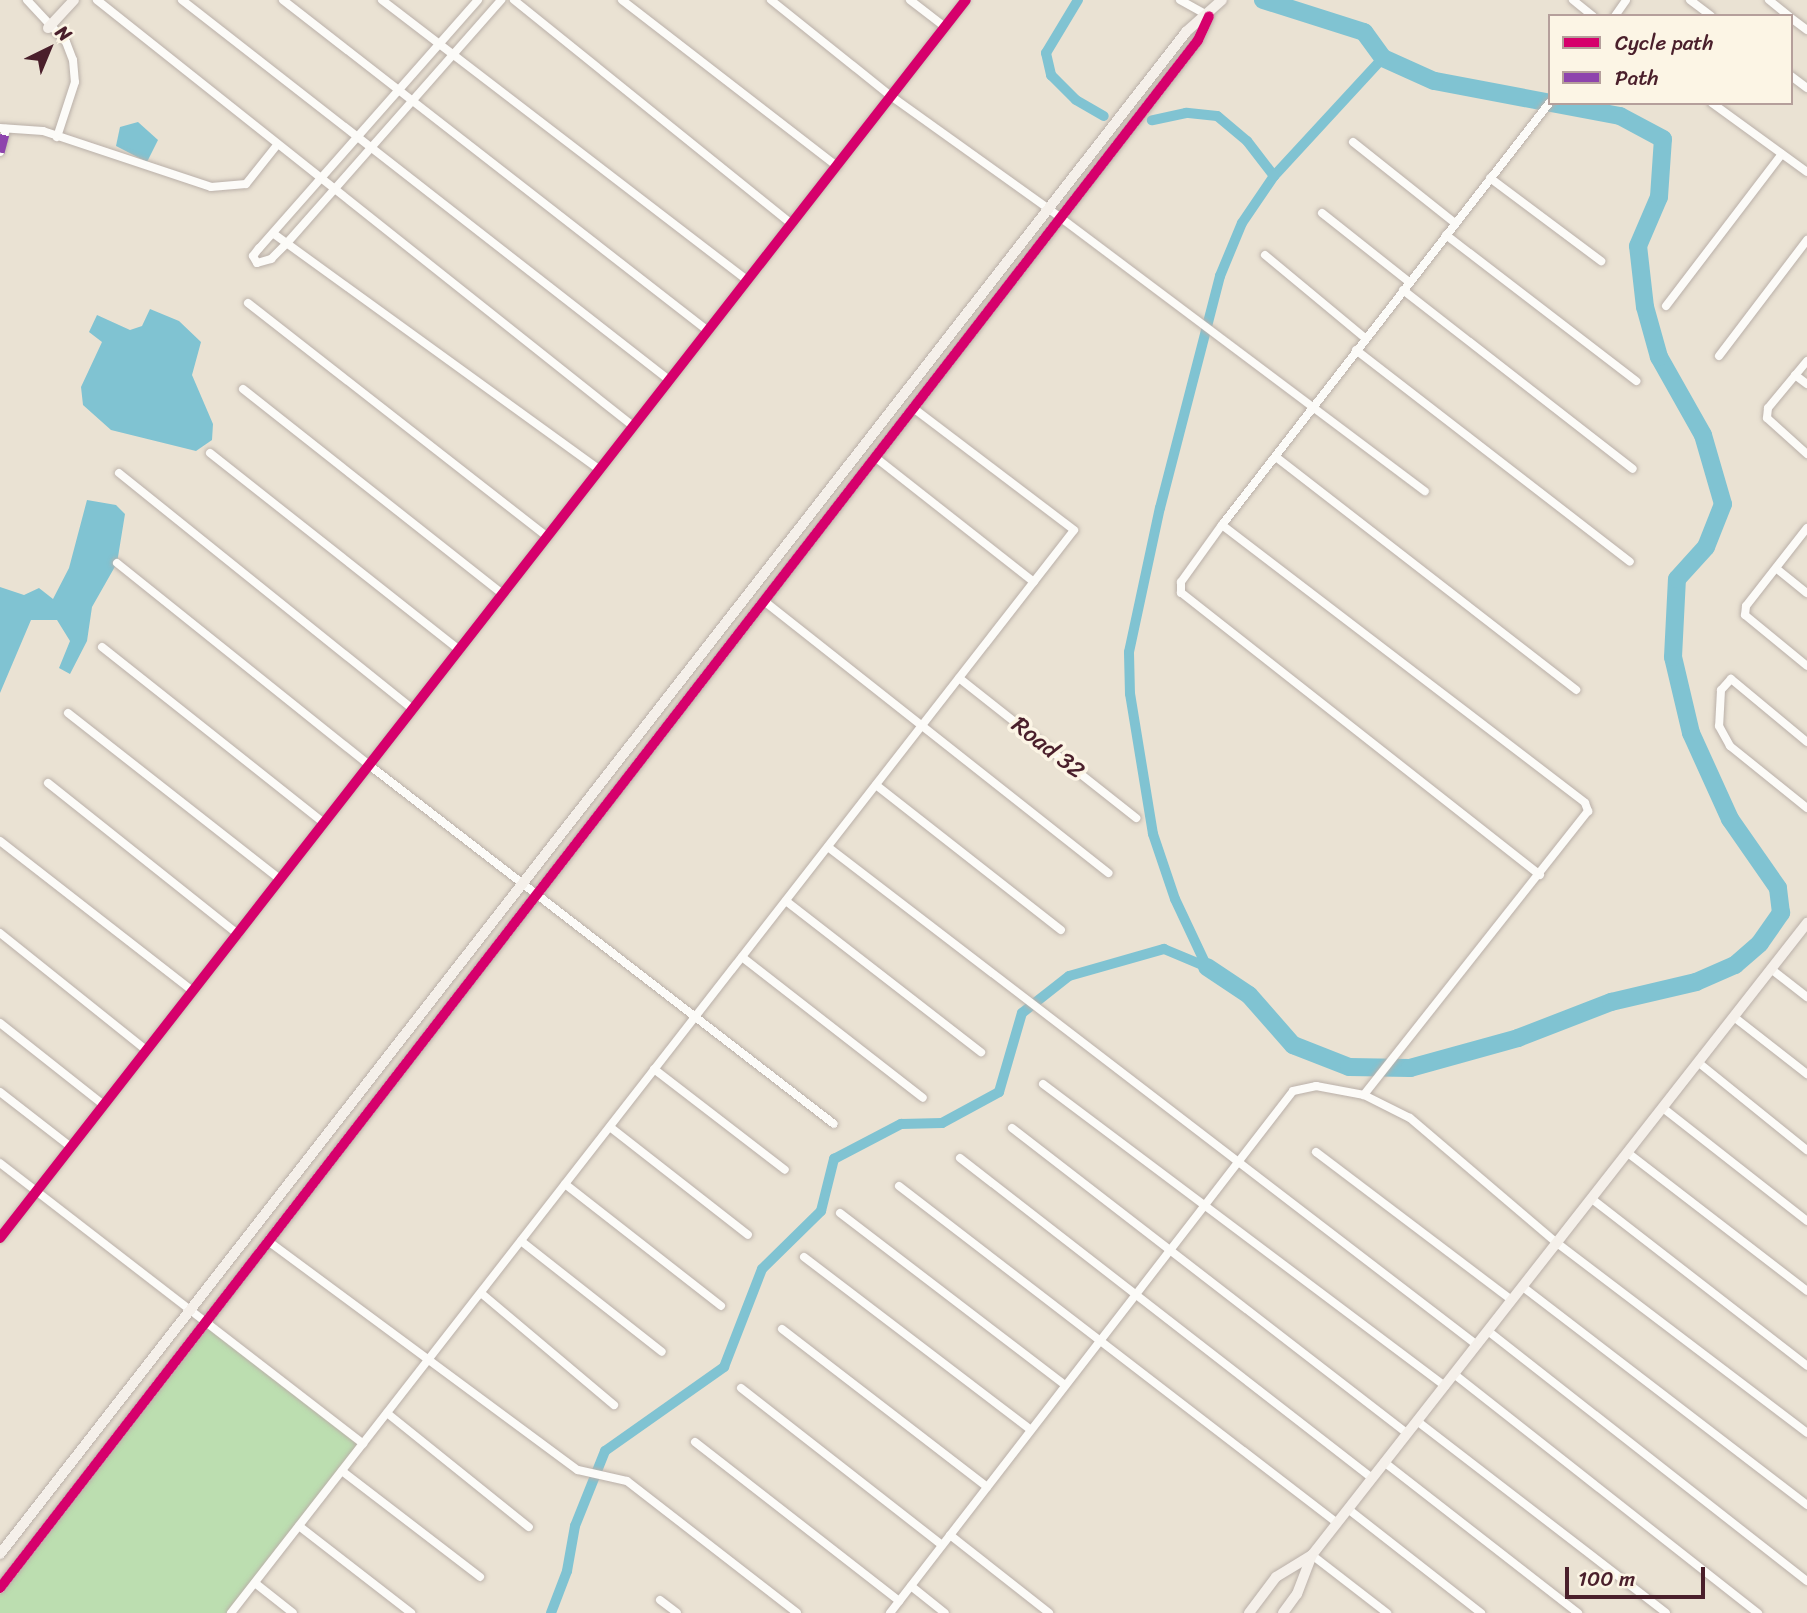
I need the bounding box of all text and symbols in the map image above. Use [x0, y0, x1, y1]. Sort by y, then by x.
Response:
north arrow [14, 14, 84, 84]
legend [1548, 14, 1793, 105]
text: N [48, 17, 80, 50]
text: Cycle path [1615, 24, 1714, 62]
text: Path [1615, 59, 1658, 97]
street label: Road 32 [1006, 711, 1090, 785]
scale bar [1569, 1554, 1709, 1598]
text: 100 m [1578, 1560, 1635, 1598]

